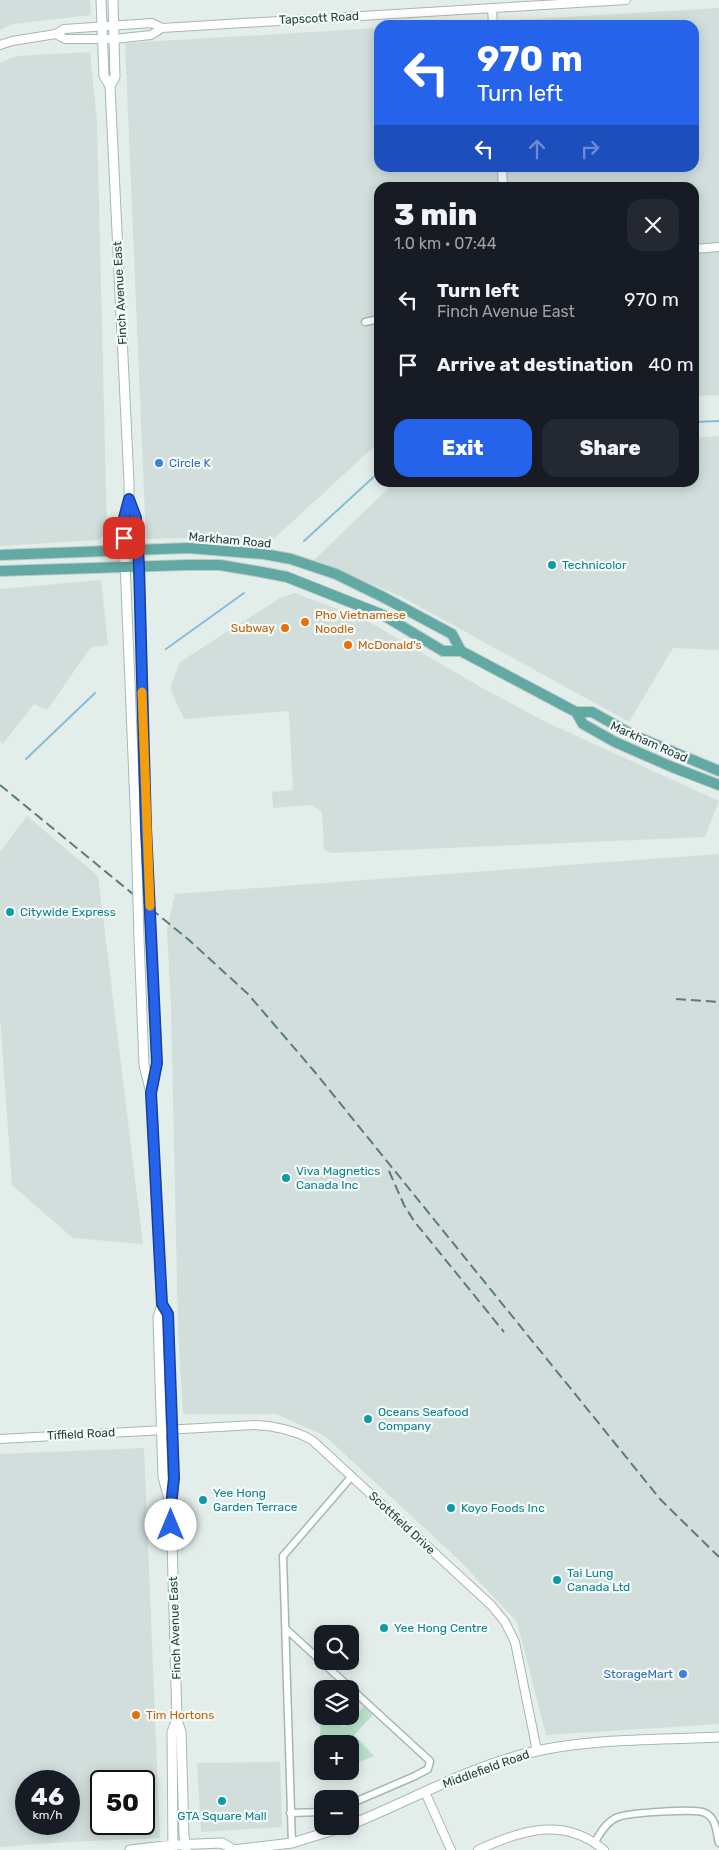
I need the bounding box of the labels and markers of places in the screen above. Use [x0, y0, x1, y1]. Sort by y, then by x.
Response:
place label: Circle K [169, 456, 212, 470]
marker: Circle K [153, 457, 165, 469]
pin [103, 517, 145, 559]
place label: Technicolor [562, 558, 627, 572]
marker: Technicolor [546, 559, 558, 571]
place label: Pho Vietnamese Noodle [315, 608, 406, 636]
marker: Pho Vietnamese Noodle [299, 616, 311, 628]
place label: Subway [231, 621, 275, 635]
marker: Subway [279, 622, 291, 634]
place label: McDonald's [358, 638, 422, 652]
marker: McDonald's [342, 639, 354, 651]
place label: Citywide Express [20, 905, 116, 919]
marker: Citywide Express [4, 906, 16, 918]
place label: Viva Magnetics Canada Inc [296, 1164, 380, 1192]
marker: Viva Magnetics Canada Inc [280, 1172, 292, 1184]
place label: Oceans Seafood Company [378, 1405, 469, 1433]
marker: Oceans Seafood Company [362, 1413, 374, 1425]
place label: Yee Hong Garden Terrace [213, 1486, 298, 1514]
marker: Yee Hong Garden Terrace [197, 1494, 209, 1506]
place label: Koyo Foods Inc [461, 1501, 545, 1515]
marker: Koyo Foods Inc [445, 1502, 457, 1514]
place label: Tai Lung Canada Ltd [567, 1566, 630, 1594]
marker: Tai Lung Canada Ltd [551, 1574, 563, 1586]
place label: Yee Hong Centre [394, 1621, 488, 1635]
marker: Yee Hong Centre [378, 1622, 390, 1634]
place label: StorageMart [604, 1667, 673, 1681]
marker: StorageMart [677, 1668, 689, 1680]
place label: Tim Hortons [146, 1708, 214, 1722]
marker: Tim Hortons [130, 1709, 142, 1721]
marker: GTA Square Mall [216, 1795, 228, 1807]
place label: GTA Square Mall [177, 1809, 267, 1823]

